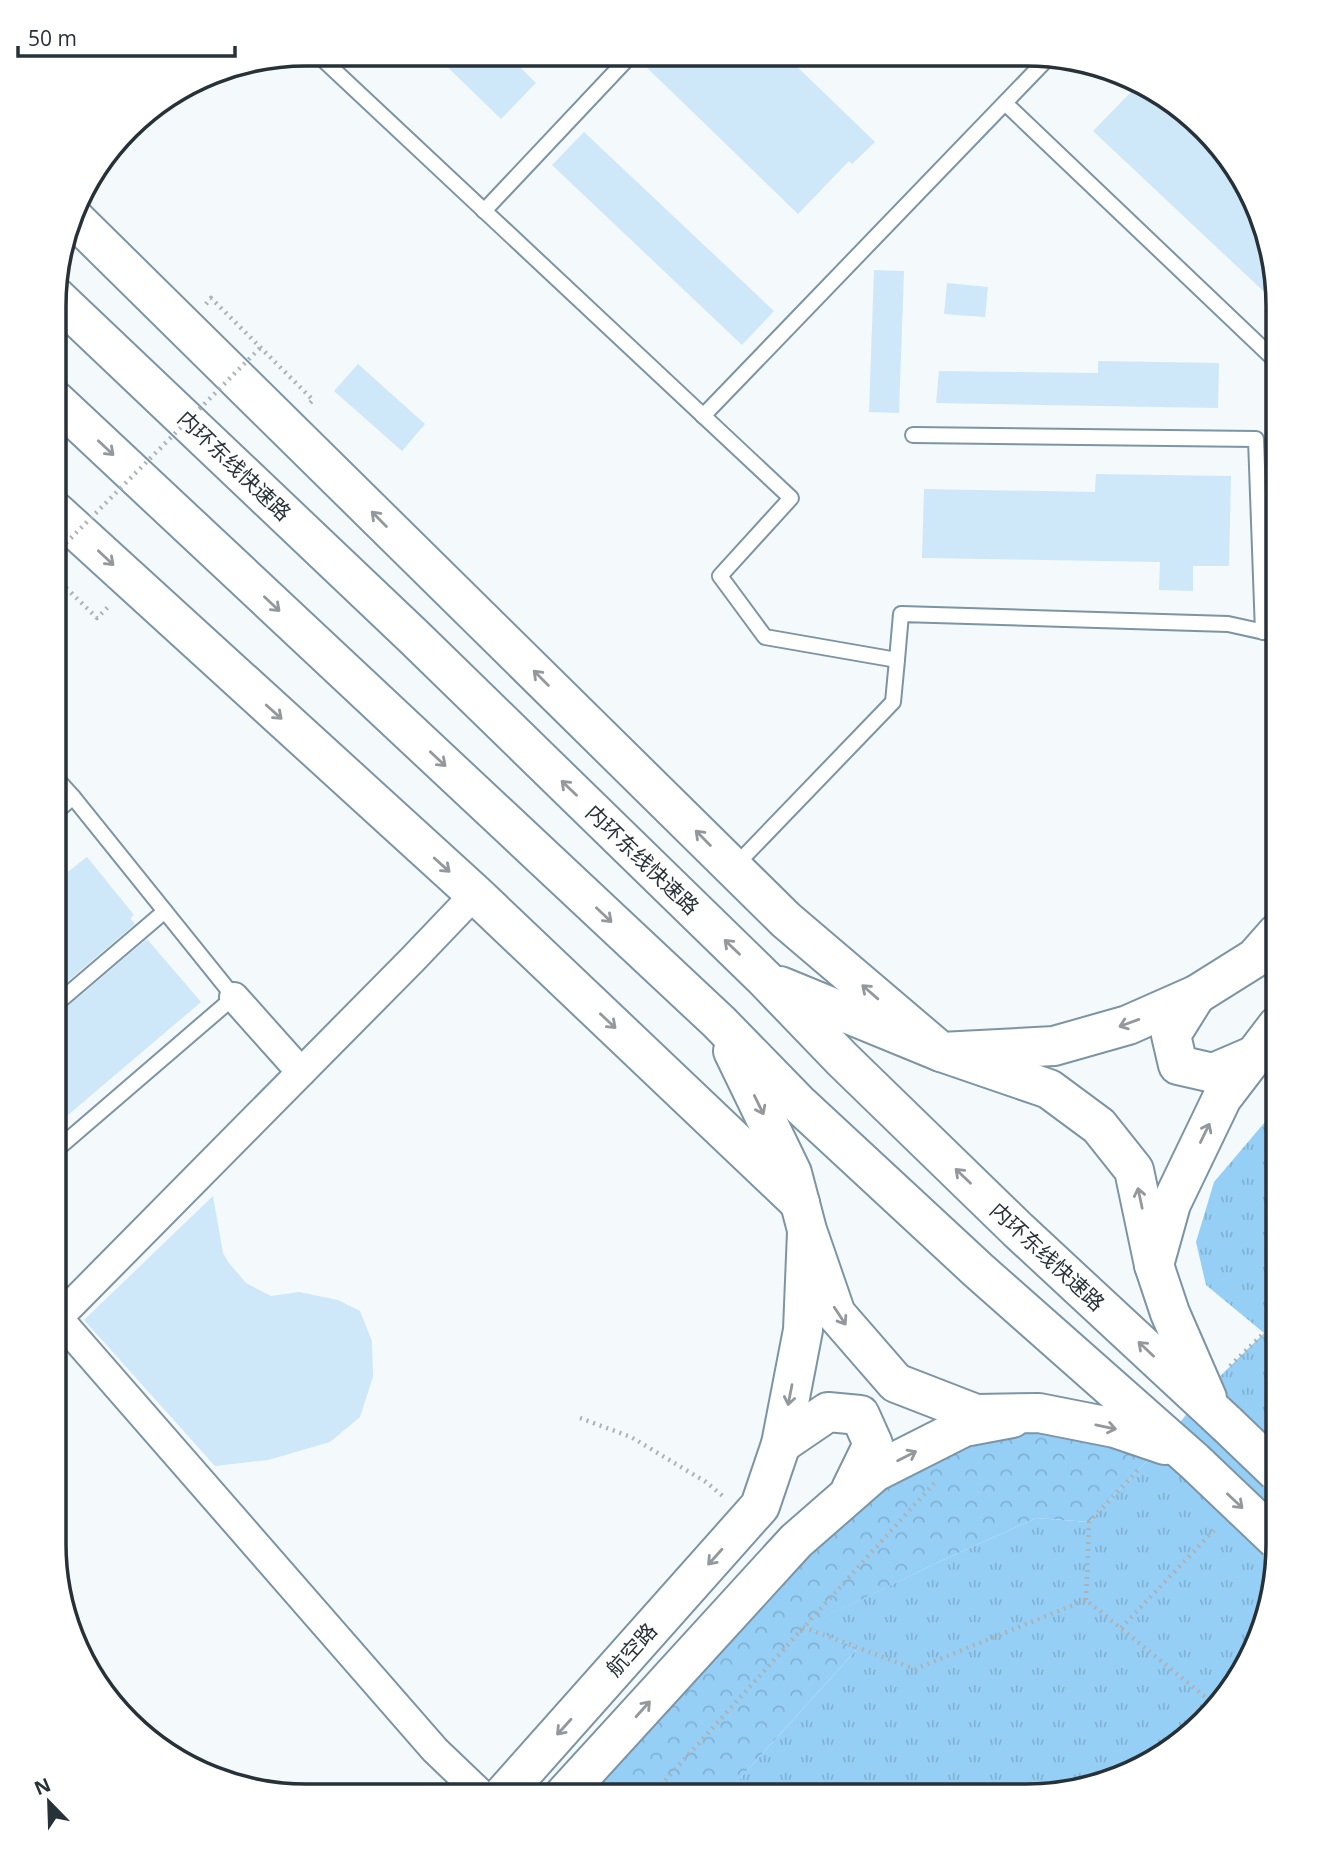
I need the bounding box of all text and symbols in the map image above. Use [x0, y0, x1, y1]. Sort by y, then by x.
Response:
scale bar [18, 14, 234, 58]
text: 50 m [28, 24, 77, 52]
street label: 内环东线快速路 [172, 404, 297, 526]
one-way arrow [97, 440, 115, 456]
one-way arrow [371, 510, 388, 527]
one-way arrow [97, 550, 114, 567]
one-way arrow [263, 595, 280, 612]
one-way arrow [533, 670, 550, 687]
one-way arrow [265, 704, 283, 720]
one-way arrow [429, 751, 446, 768]
one-way arrow [561, 780, 578, 797]
street label: 内环东线快速路 [580, 798, 705, 920]
one-way arrow [695, 830, 712, 847]
one-way arrow [433, 857, 451, 873]
one-way arrow [595, 906, 612, 923]
one-way arrow [724, 938, 741, 955]
one-way arrow [862, 984, 880, 1000]
one-way arrow [599, 1013, 617, 1029]
one-way arrow [1119, 1018, 1141, 1031]
one-way arrow [753, 1094, 766, 1115]
one-way arrow [1198, 1123, 1212, 1144]
one-way arrow [955, 1168, 972, 1185]
one-way arrow [1132, 1187, 1146, 1210]
street label: 内环东线快速路 [984, 1196, 1111, 1317]
one-way arrow [833, 1306, 847, 1325]
one-way arrow [1138, 1341, 1155, 1358]
one-way arrow [783, 1383, 797, 1406]
one-way arrow [1094, 1421, 1116, 1434]
one-way arrow [896, 1448, 917, 1462]
one-way arrow [1227, 1492, 1244, 1509]
one-way arrow [707, 1547, 723, 1565]
street label: 航空路 [600, 1617, 663, 1682]
one-way arrow [635, 1700, 651, 1718]
one-way arrow [556, 1718, 572, 1736]
north arrow [14, 1767, 84, 1837]
text: N [30, 1771, 55, 1801]

